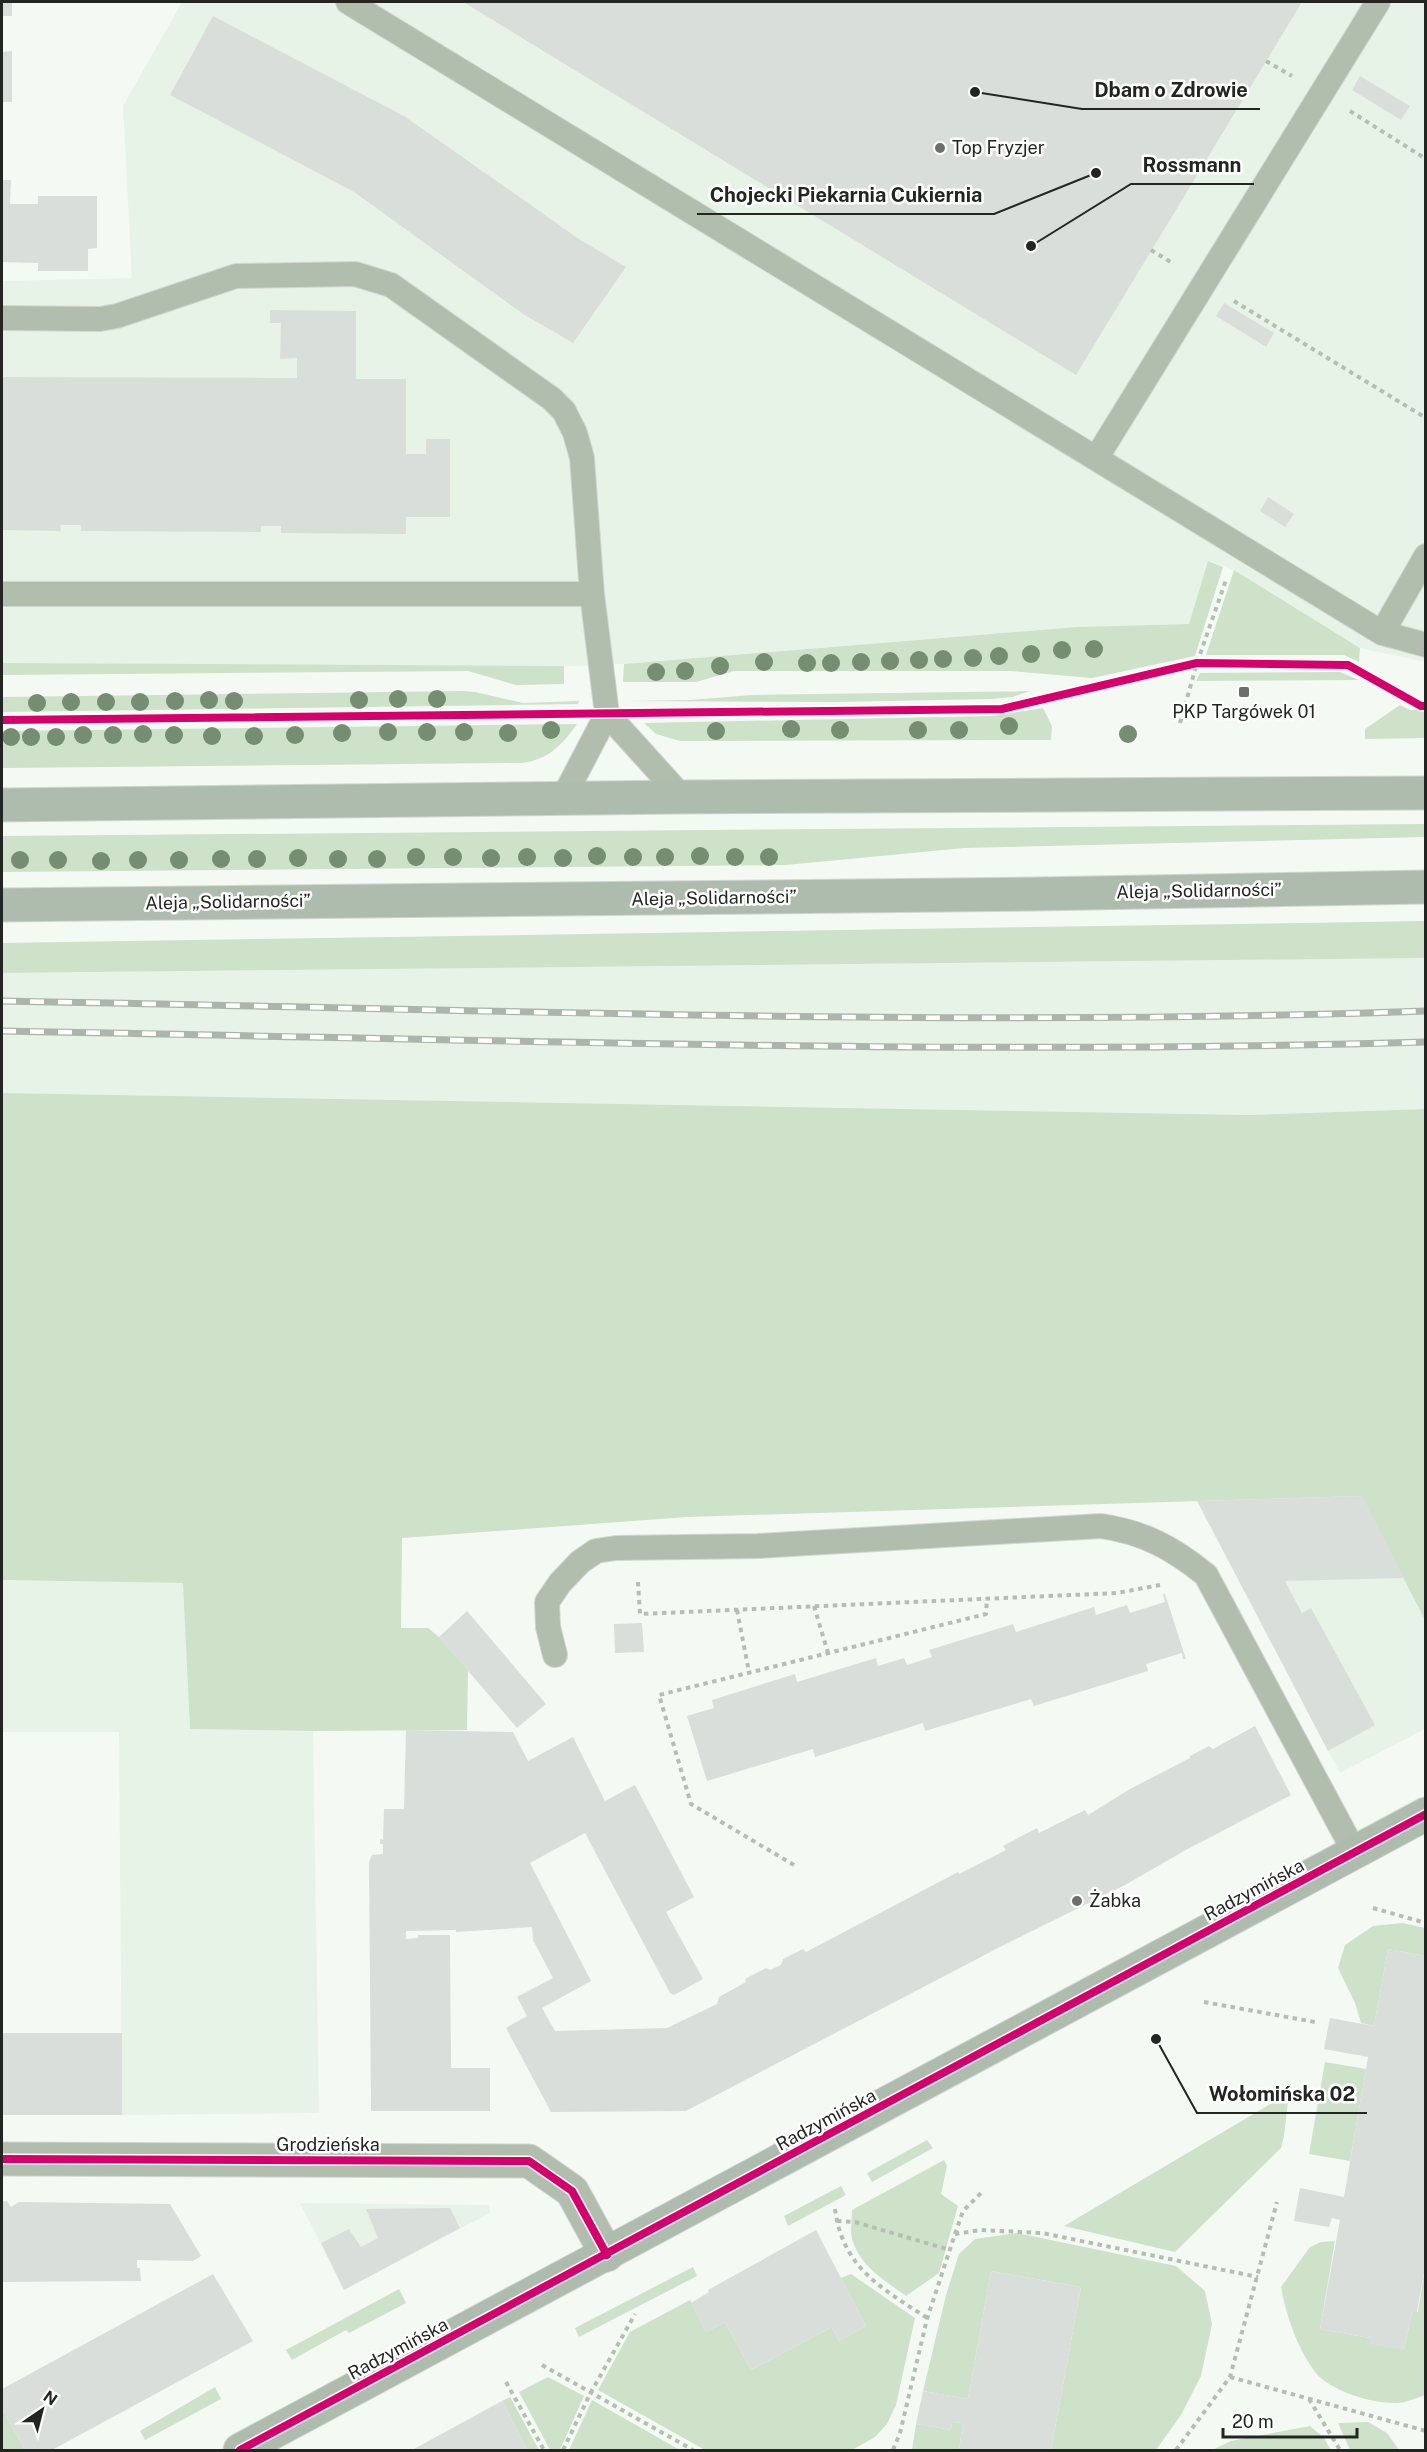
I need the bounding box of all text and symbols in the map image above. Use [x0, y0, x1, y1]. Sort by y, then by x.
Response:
callout: Dbam o Zdrowie [1082, 71, 1260, 109]
text: Dbam o Zdrowie [1094, 78, 1248, 102]
place label: Top Fryzjer [952, 137, 1045, 158]
marker: Top Fryzjer [933, 141, 947, 155]
callout: Rossmann [1131, 146, 1254, 184]
text: Rossmann [1143, 153, 1241, 177]
callout: Chojecki Piekarnia Cukiernia [697, 176, 994, 214]
text: Chojecki Piekarnia Cukiernia [710, 183, 982, 207]
marker: PKP Targówek 01 [1237, 685, 1251, 699]
place label: PKP Targówek 01 [1172, 701, 1316, 722]
street label: Aleja „Solidarności” [1116, 879, 1282, 902]
street label: Aleja „Solidarności” [631, 886, 797, 909]
street label: Aleja „Solidarności” [145, 890, 311, 913]
street label: Radzymińska [1200, 1854, 1307, 1925]
place label: Żabka [1089, 1889, 1141, 1911]
marker: Żabka [1070, 1894, 1084, 1908]
callout: Wołomińska 02 [1197, 2075, 1367, 2113]
text: Wołomińska 02 [1209, 2082, 1355, 2106]
street label: Radzymińska [772, 2084, 879, 2155]
street label: Grodzieńska [276, 2134, 380, 2155]
street label: Radzymińska [344, 2313, 451, 2384]
north arrow [12, 2380, 72, 2440]
text: N [40, 2387, 61, 2409]
scale bar [1223, 2401, 1356, 2439]
text: 20 m [1232, 2411, 1274, 2432]

